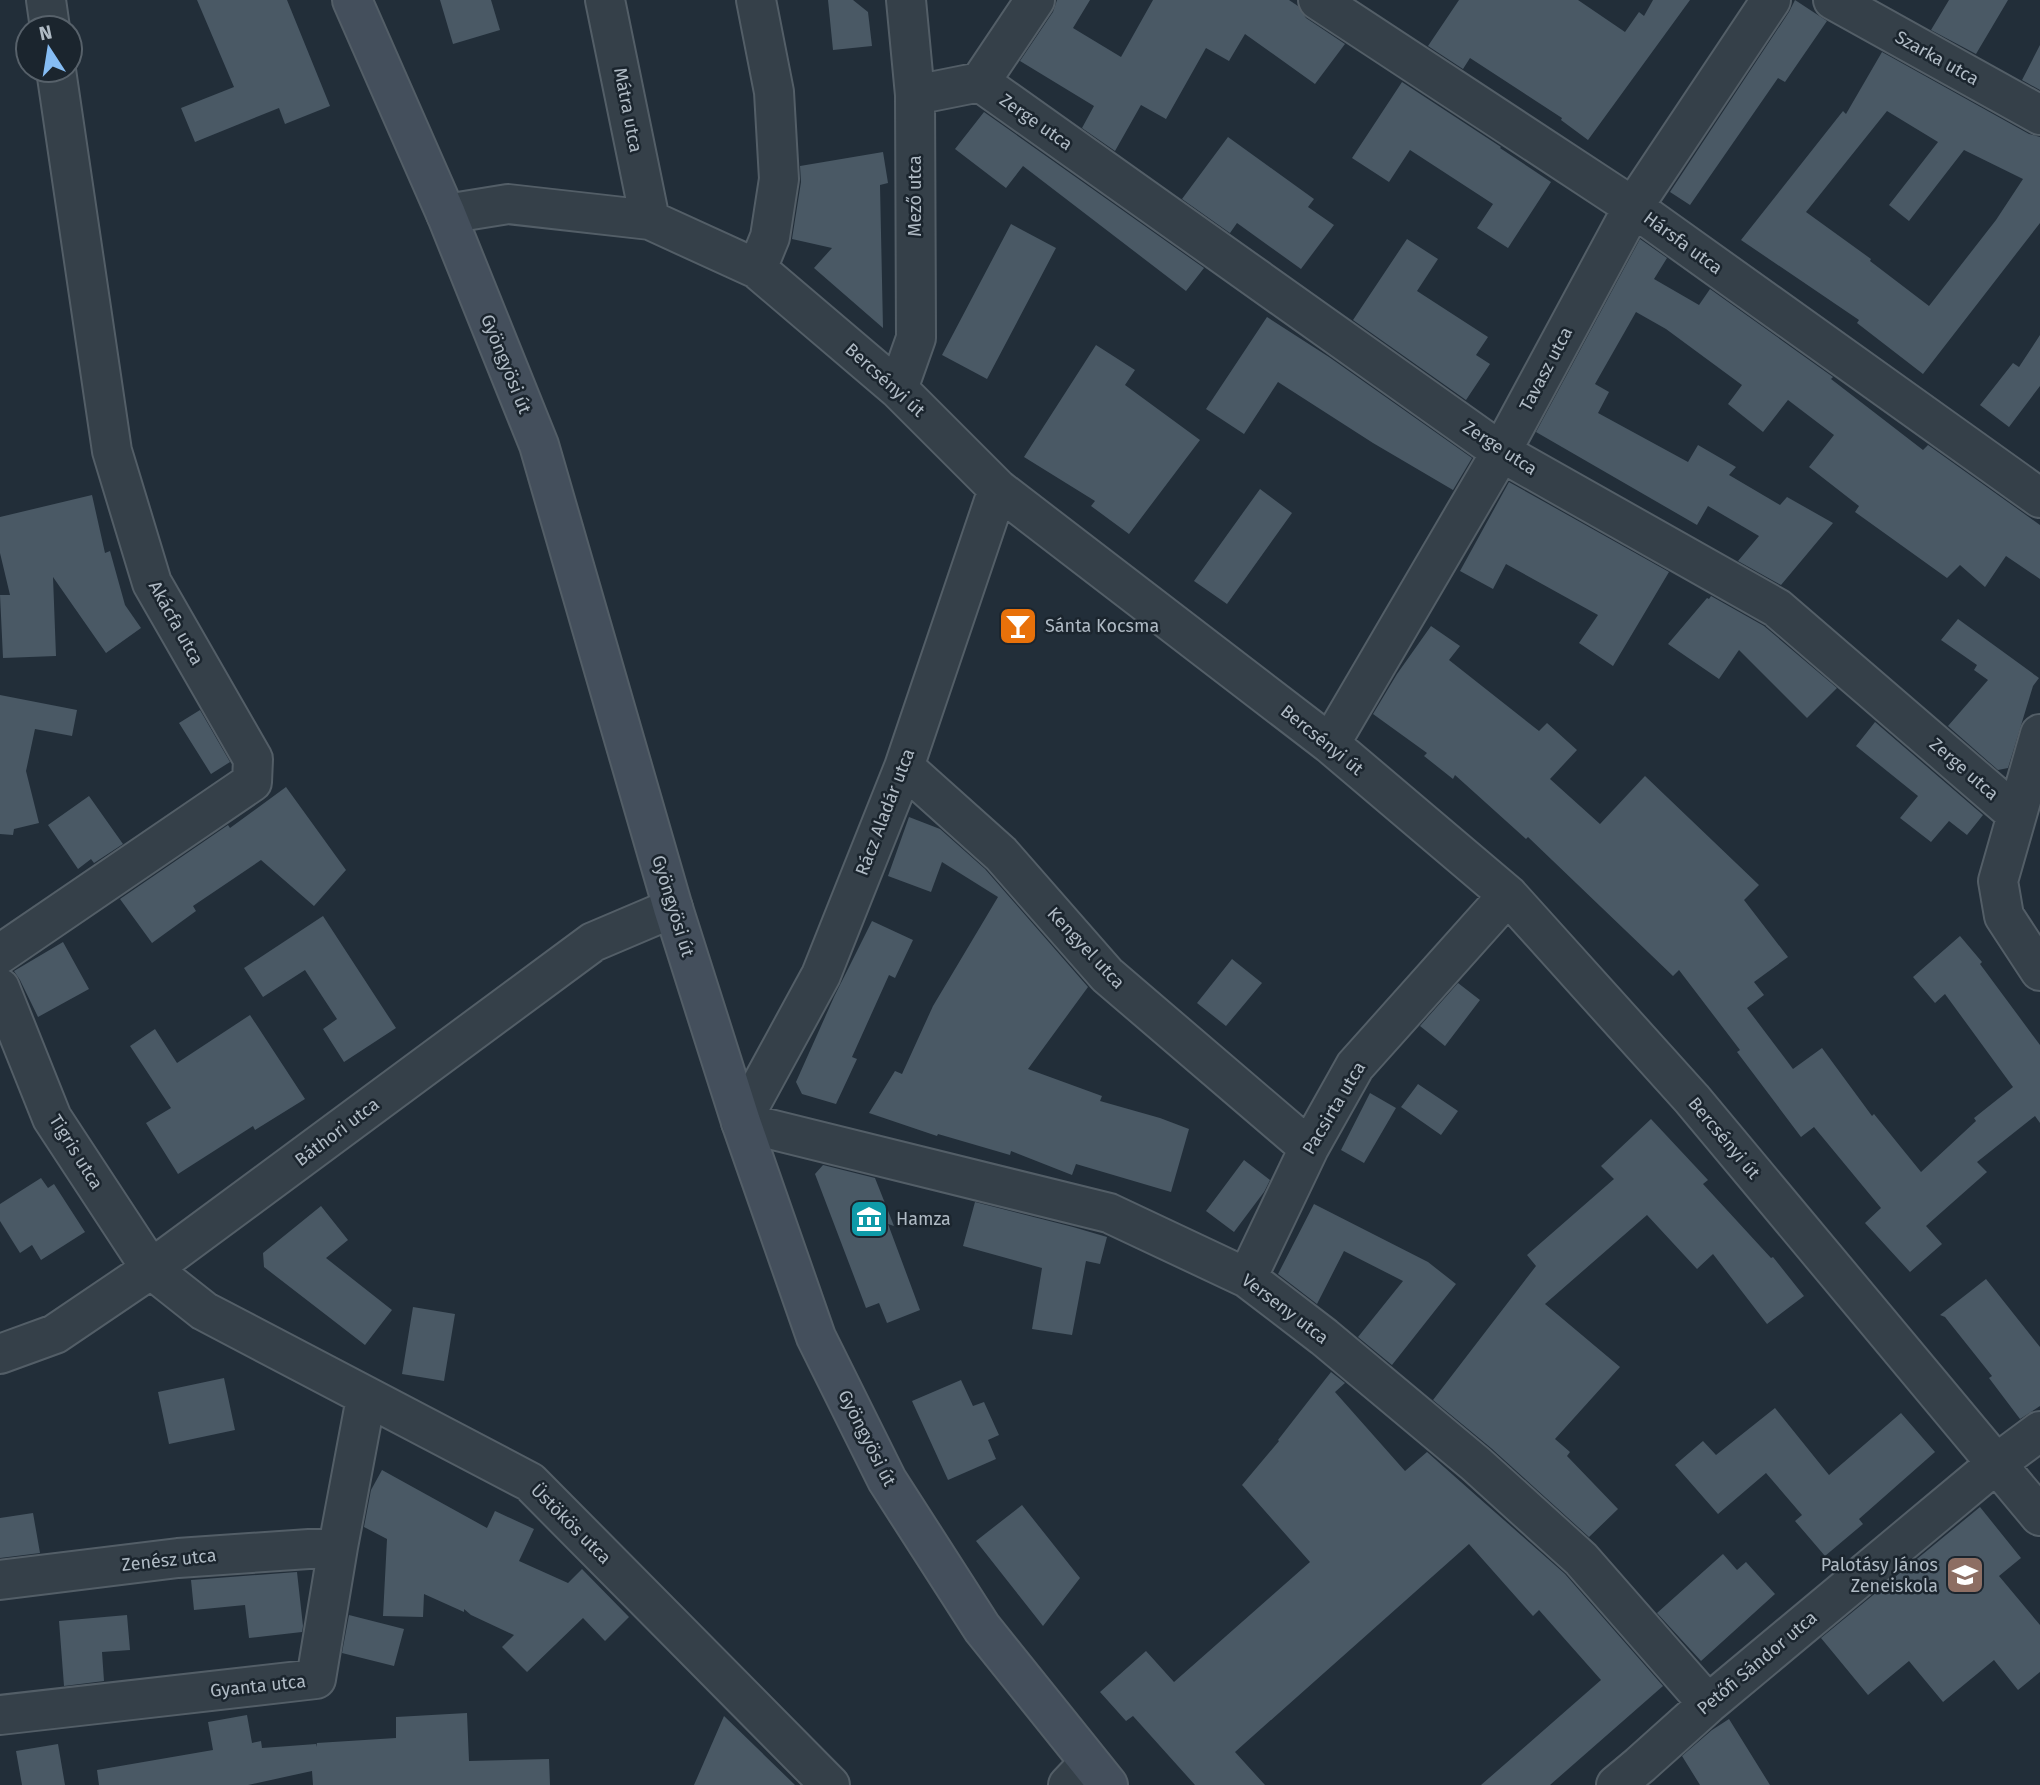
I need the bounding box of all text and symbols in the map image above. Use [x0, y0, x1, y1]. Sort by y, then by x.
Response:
north arrow [14, 14, 84, 84]
text: N [37, 20, 54, 45]
street label: Szarka utca [1891, 26, 1983, 90]
street label: Mátra utca [609, 66, 647, 154]
street label: Zerge utca [995, 89, 1077, 155]
street label: Mező utca [904, 155, 926, 237]
street label: Hársfa utca [1639, 207, 1727, 279]
street label: Gyöngyösi út [476, 311, 536, 417]
street label: Tavasz utca [1515, 323, 1577, 415]
street label: Bercsényi út [840, 338, 930, 422]
street label: Zerge utca [1459, 416, 1541, 480]
street label: Akácfa utca [144, 577, 208, 669]
bar icon: Sánta Kocsma [997, 605, 1039, 647]
place label: Sánta Kocsma [1045, 615, 1159, 637]
street label: Bercsényi út [1276, 700, 1368, 780]
street label: Zerge utca [1925, 733, 2003, 805]
street label: Rácz Aladár utca [851, 745, 919, 879]
street label: Gyöngyösi út [647, 853, 699, 960]
street label: Kengyel utca [1043, 903, 1129, 993]
street label: Pacsirta utca [1298, 1058, 1370, 1158]
street label: Báthori utca [290, 1093, 384, 1171]
street label: Bercsényi út [1683, 1093, 1765, 1184]
street label: Tigris utca [44, 1111, 108, 1193]
museum icon: Hamza [848, 1198, 890, 1240]
place label: Hamza [896, 1208, 951, 1230]
street label: Verseny utca [1237, 1269, 1333, 1349]
street label: Gyöngyösi út [833, 1386, 901, 1490]
street label: Üstökös utca [526, 1479, 616, 1569]
street label: Zenész utca [121, 1544, 217, 1576]
place label: Palotásy János Zeneiskola [1821, 1554, 1938, 1597]
school or university icon: Palotásy János Zeneiskola [1944, 1554, 1986, 1596]
street label: Petőfi Sándor utca [1693, 1606, 1821, 1720]
street label: Gyanta utca [209, 1670, 307, 1702]

